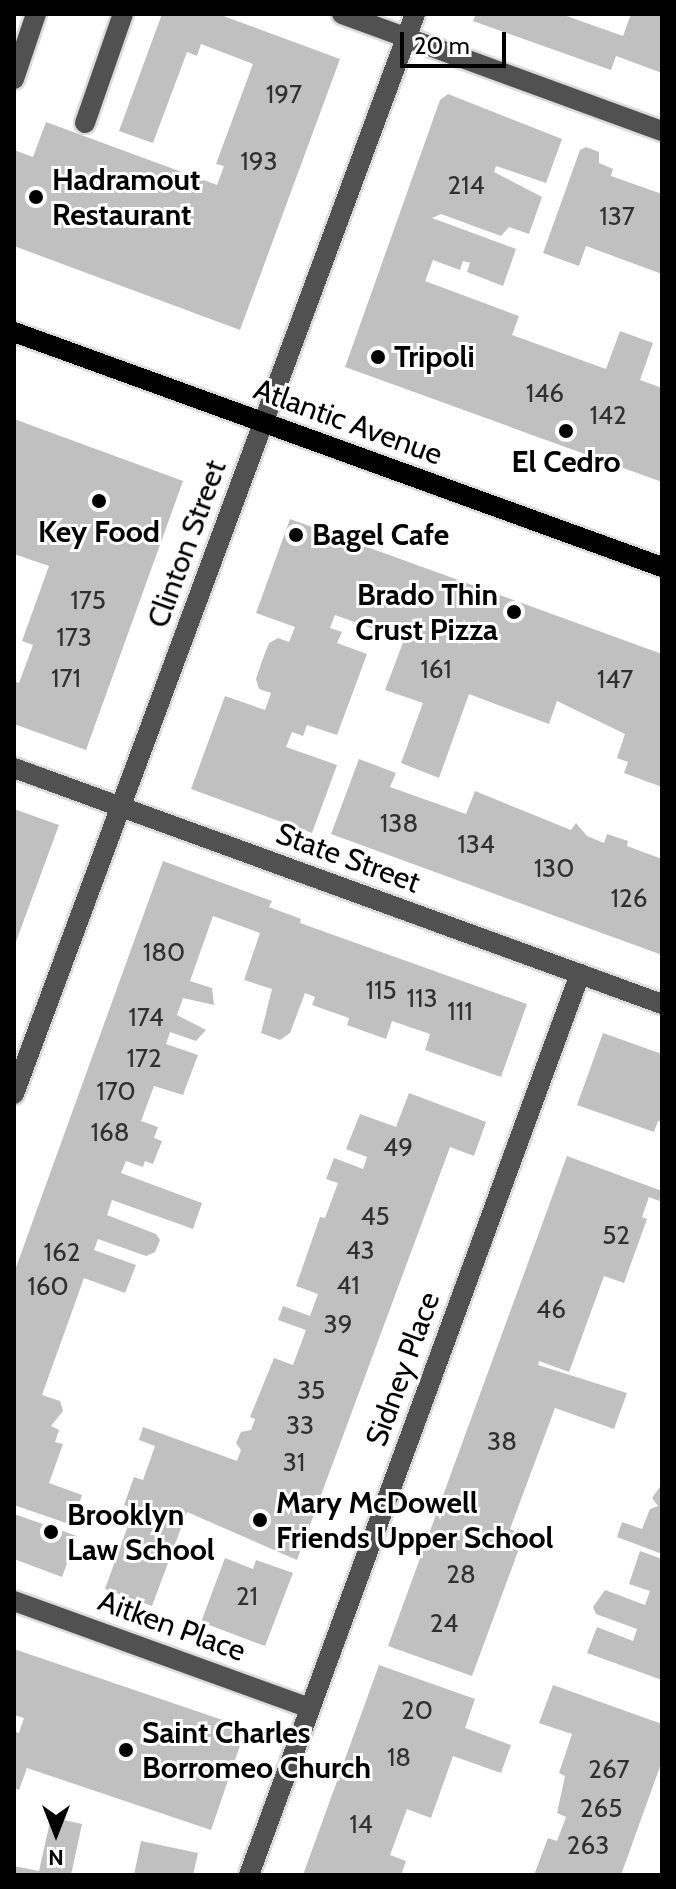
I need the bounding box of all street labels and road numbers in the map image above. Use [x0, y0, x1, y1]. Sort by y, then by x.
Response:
street label: Atlantic Avenue [249, 371, 447, 473]
street label: Clinton Street [140, 455, 234, 633]
street label: State Street [271, 815, 425, 901]
street label: Sidney Place [358, 1287, 448, 1451]
street label: Aitken Place [94, 1583, 250, 1669]

